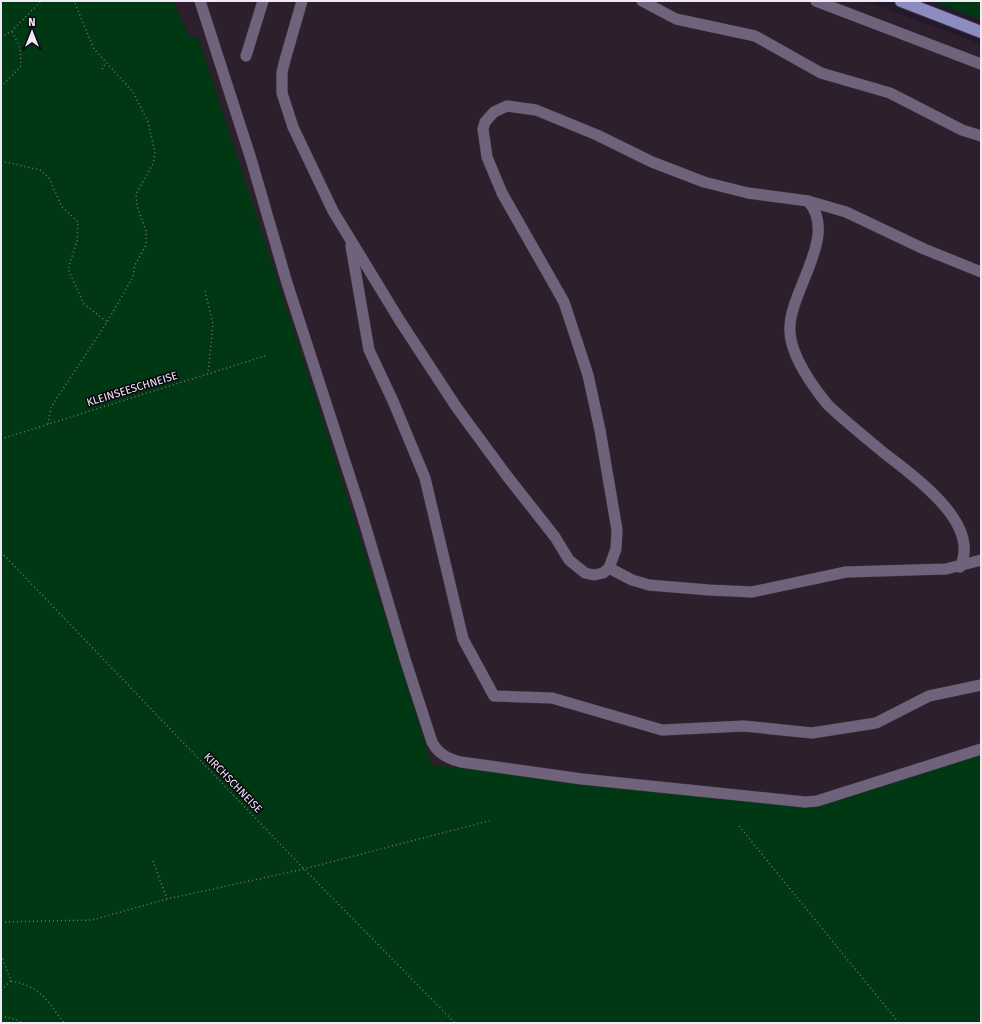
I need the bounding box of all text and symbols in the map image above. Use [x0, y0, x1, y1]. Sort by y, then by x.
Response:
north arrow [12, 12, 52, 52]
text: N [28, 16, 36, 29]
street label: KLEINSEESCHNEISE [85, 369, 179, 409]
street label: KIRCHSCHNEISE [201, 750, 265, 816]

